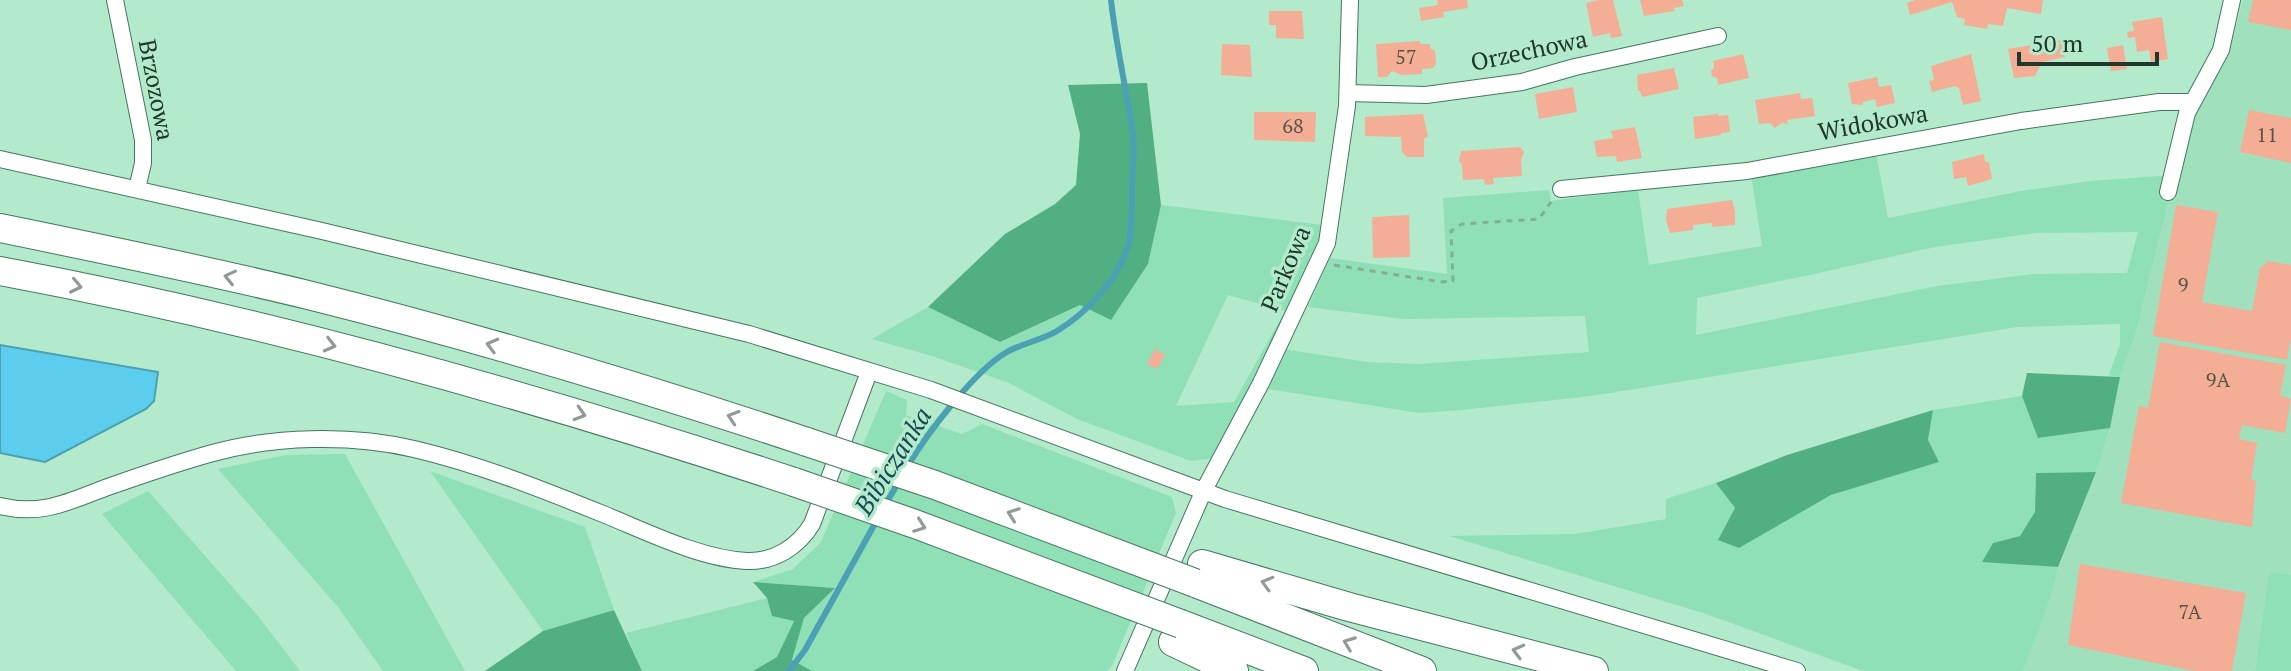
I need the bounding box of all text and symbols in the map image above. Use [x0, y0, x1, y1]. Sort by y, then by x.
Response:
scale bar [2019, 16, 2157, 66]
street label: Orzechowa [1468, 22, 1590, 78]
text: 50 m [2031, 27, 2083, 59]
street label: Brzozowa [132, 37, 182, 143]
house number: 57 [1395, 43, 1417, 70]
street label: Widokowa [1815, 97, 1930, 147]
house number: 68 [1282, 112, 1304, 139]
house number: 11 [2256, 121, 2278, 148]
street label: Parkowa [1253, 221, 1317, 316]
one-way arrow [223, 269, 237, 286]
house number: 9 [2178, 271, 2188, 298]
one-way arrow [70, 277, 83, 294]
one-way arrow [322, 336, 336, 353]
one-way arrow [486, 337, 500, 354]
house number: 9A [2206, 366, 2230, 393]
water label: Bibiczanka [845, 400, 939, 521]
one-way arrow [573, 405, 587, 421]
one-way arrow [727, 411, 741, 427]
one-way arrow [1007, 508, 1021, 524]
one-way arrow [912, 516, 926, 533]
one-way arrow [1261, 576, 1275, 592]
house number: 7A [2178, 598, 2202, 625]
one-way arrow [1343, 636, 1357, 653]
one-way arrow [1512, 644, 1526, 661]

